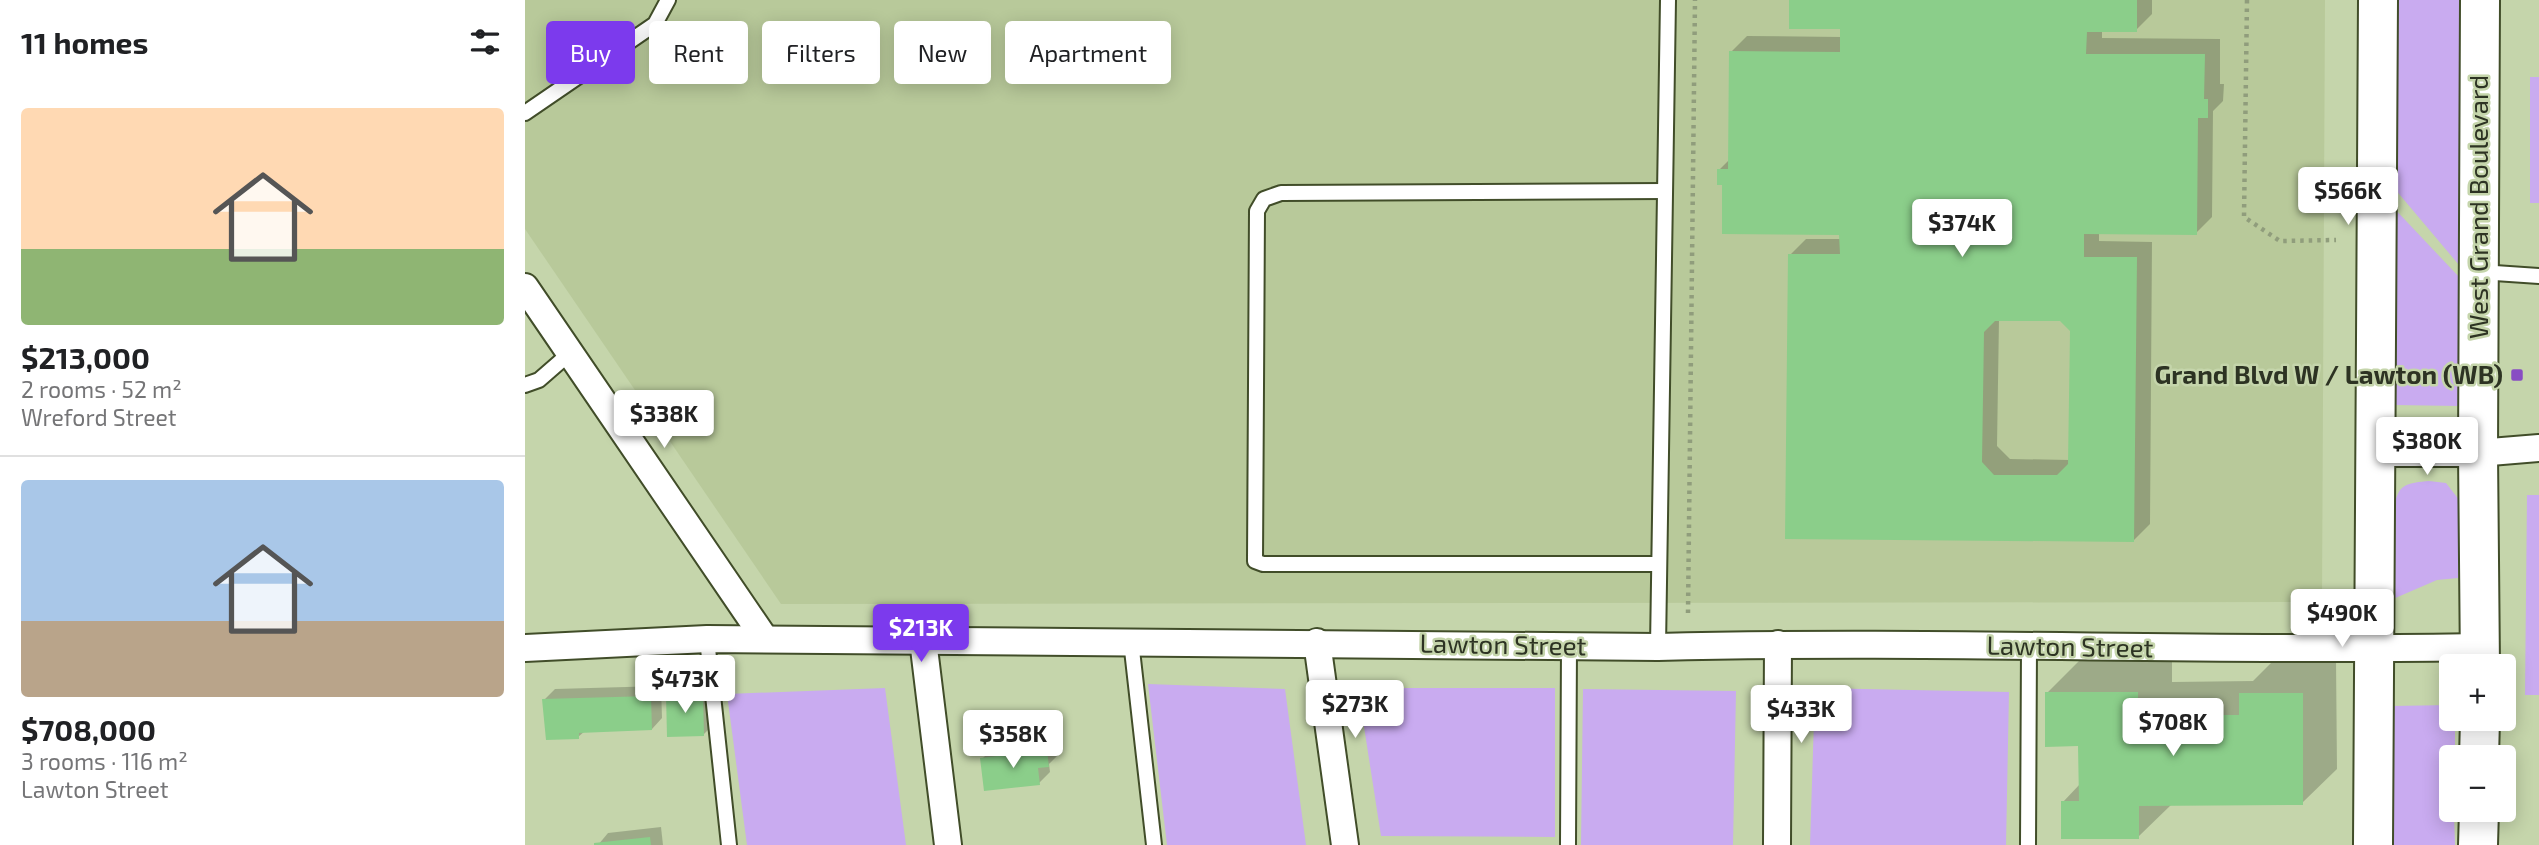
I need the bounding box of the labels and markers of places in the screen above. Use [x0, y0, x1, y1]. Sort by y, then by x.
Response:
pin: $566K [2299, 168, 2397, 227]
pin: $374K [1913, 200, 2011, 259]
place label: Grand Blvd W / Lawton (WB) [2155, 358, 2503, 389]
marker: Grand Blvd W / Lawton (WB) [2509, 367, 2525, 383]
pin: $338K [615, 391, 713, 450]
pin: $380K [2378, 418, 2476, 477]
pin: $490K [2293, 590, 2391, 649]
pin: $213K [872, 604, 970, 664]
pin: $473K [636, 656, 734, 715]
pin: $273K [1306, 680, 1404, 740]
pin: $433K [1752, 686, 1850, 745]
pin: $708K [2124, 698, 2222, 758]
pin: $358K [964, 710, 1062, 770]

